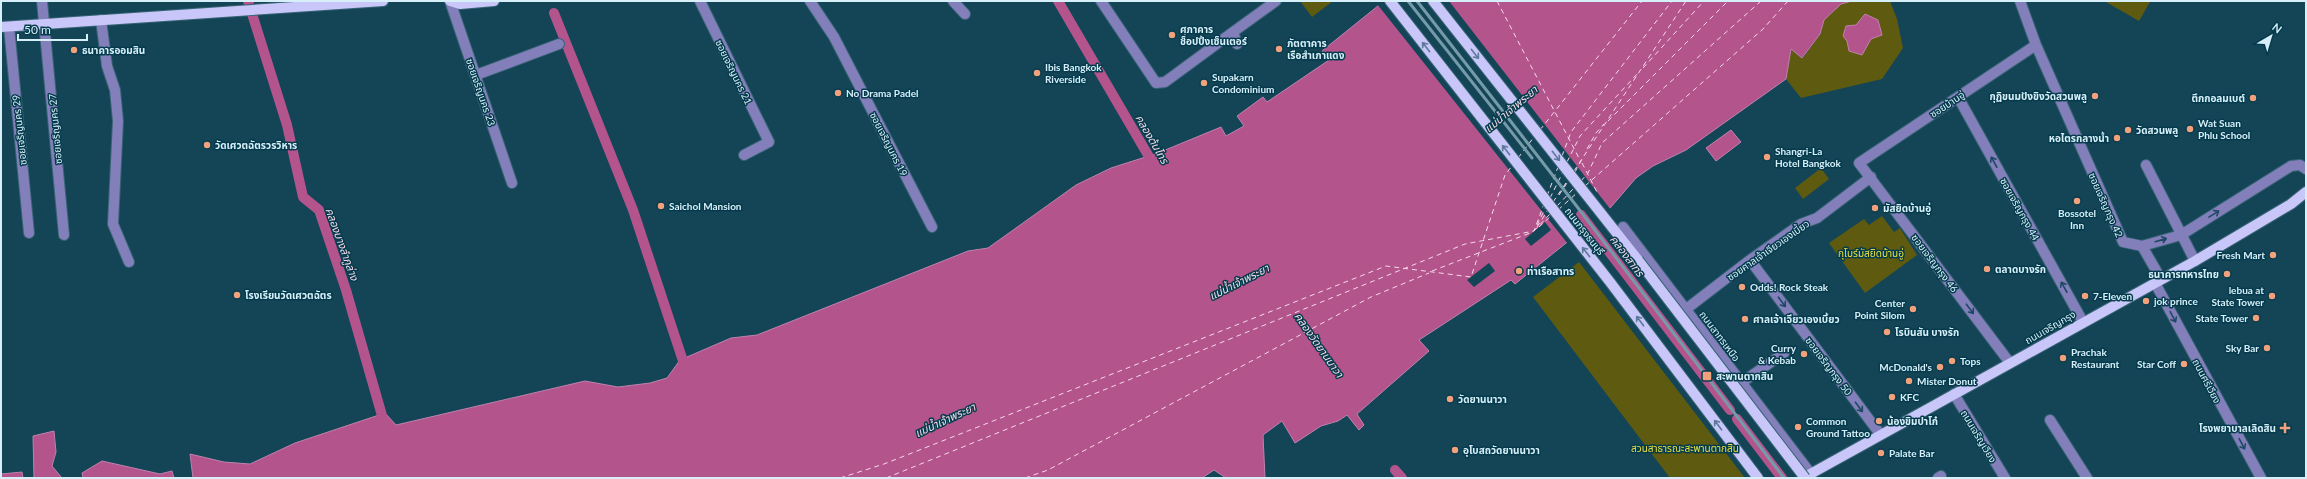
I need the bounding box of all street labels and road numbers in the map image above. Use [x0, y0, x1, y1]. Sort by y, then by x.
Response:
street label: ซอยเจริญนคร 21 [713, 38, 755, 106]
street label: ซอยเจริญนคร 23 [464, 57, 498, 127]
street label: ซอยบ้านอู่ [1927, 88, 1967, 121]
street label: ซอยเจริญนคร 27 [46, 93, 64, 165]
street label: ซอยเจริญนคร 29 [9, 94, 29, 166]
street label: ซอยเจริญนคร 19 [868, 110, 910, 178]
street label: ซอยเจริญกรุง 42 [2085, 171, 2126, 240]
street label: ซอยเจริญกรุง 44 [1997, 176, 2042, 243]
street label: ถนนกรุงธนบุรี [1562, 205, 1608, 258]
street label: ซอยศาลเจ้าเจียวเองเบี้ยว [1724, 216, 1812, 283]
street label: ซอยเจริญกรุง 46 [1908, 232, 1961, 295]
street label: ถนนเจริญกรุง [2023, 308, 2078, 347]
street label: ถนนสาทรเหนือ [1697, 309, 1743, 364]
street label: ซอยเจริญกรุง 50 [1802, 335, 1855, 398]
street label: ถนนศรีเวียง [2190, 357, 2224, 405]
street label: ถนนเจริญเวียง [1959, 407, 1999, 465]

